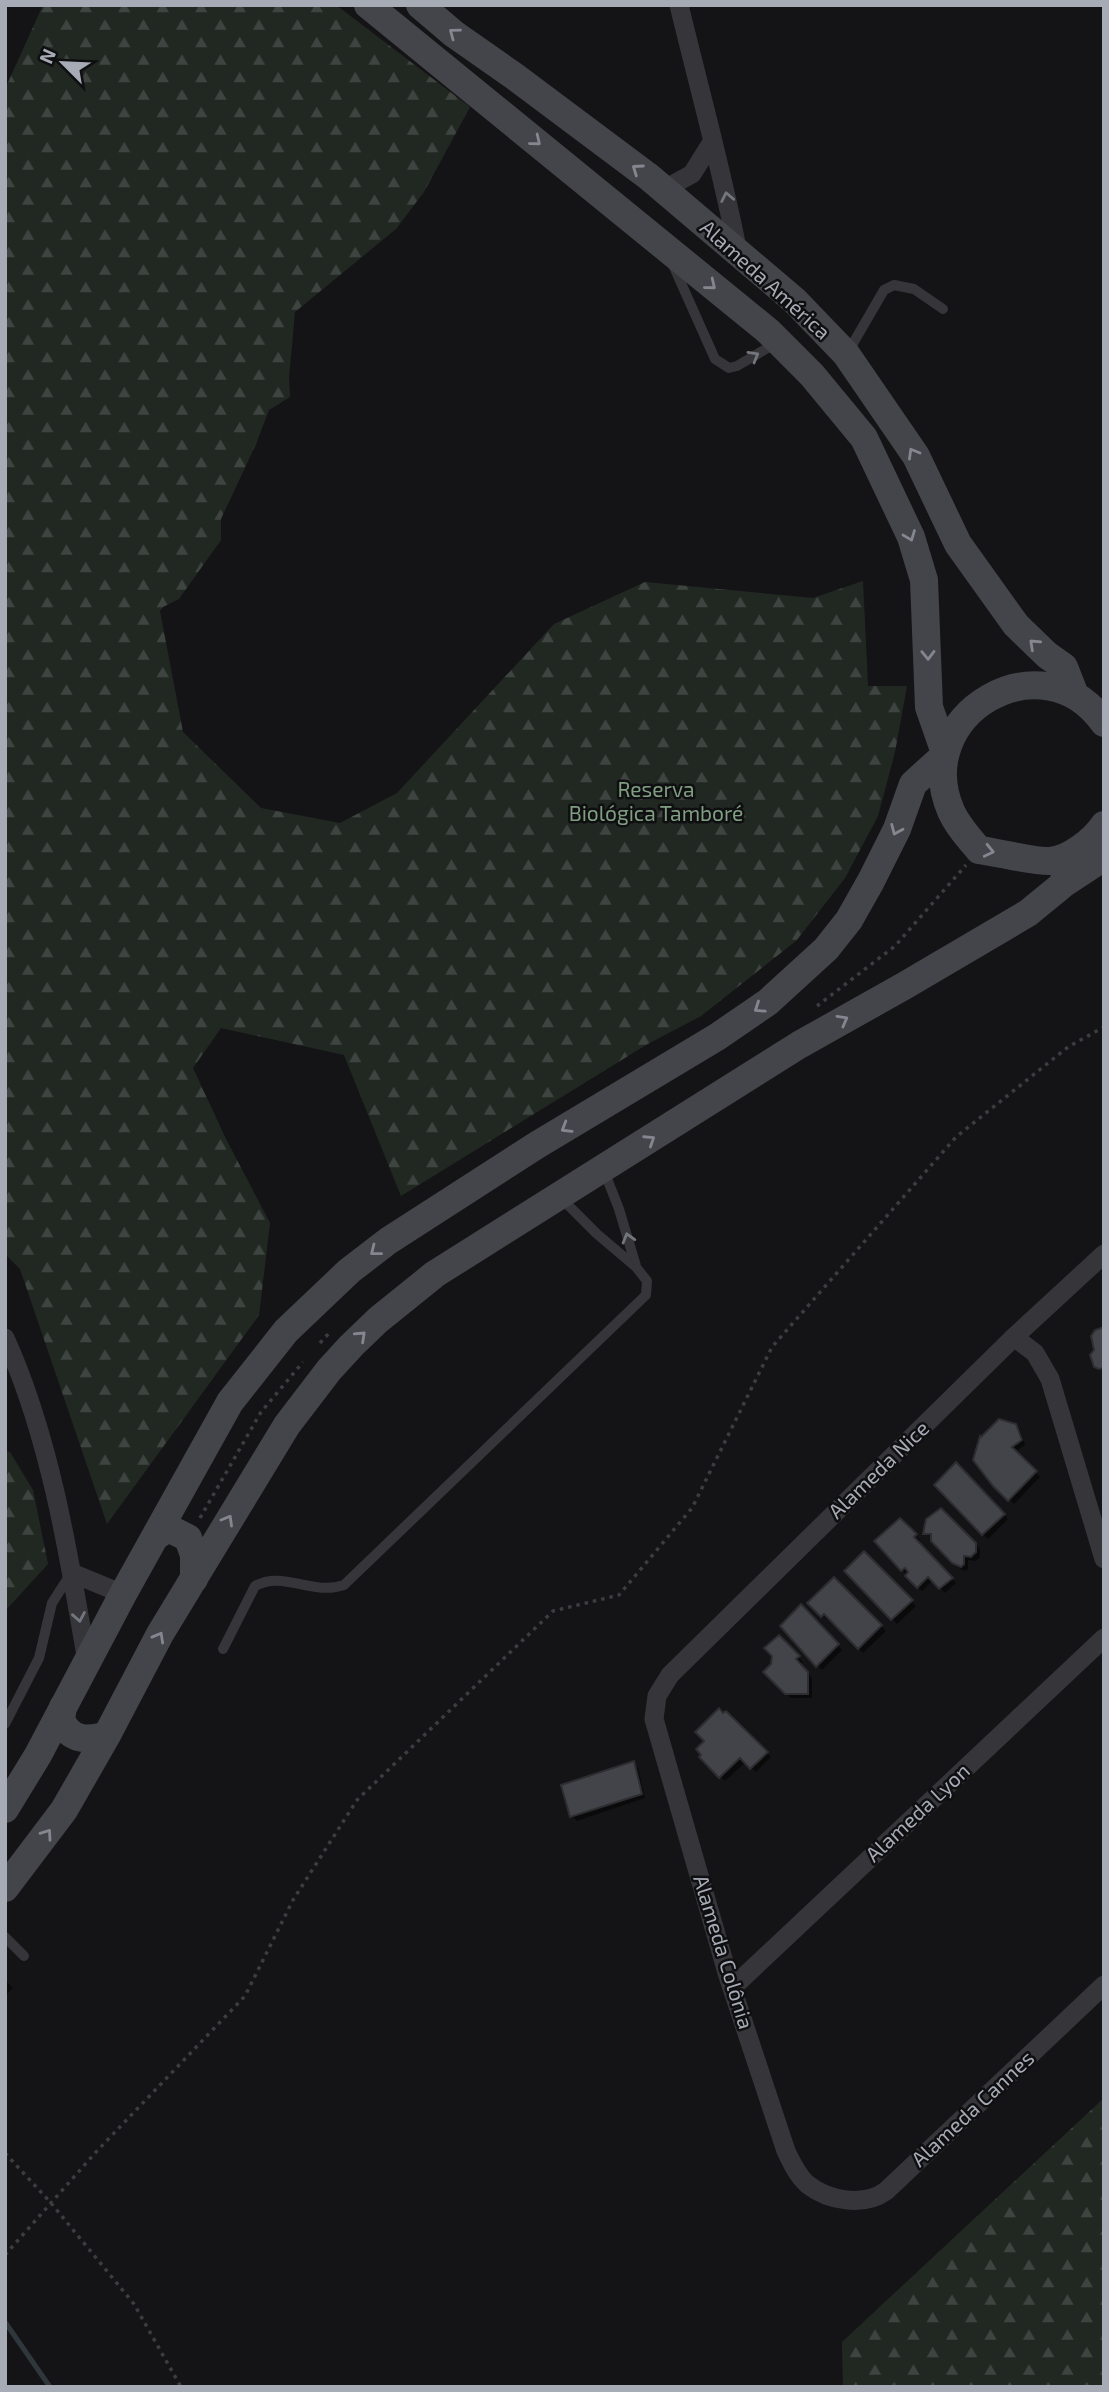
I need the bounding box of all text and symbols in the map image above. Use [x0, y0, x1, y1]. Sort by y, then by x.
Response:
north arrow [28, 28, 98, 98]
one-way arrow [450, 29, 462, 42]
text: N [34, 45, 60, 67]
one-way arrow [528, 132, 540, 145]
one-way arrow [632, 165, 645, 177]
one-way arrow [720, 191, 735, 203]
street label: Alameda América [696, 214, 836, 344]
one-way arrow [704, 277, 716, 290]
one-way arrow [747, 351, 760, 364]
one-way arrow [908, 448, 921, 460]
one-way arrow [901, 530, 915, 542]
one-way arrow [1030, 639, 1043, 652]
one-way arrow [921, 650, 936, 661]
park label: Reserva Biológica Tamboré [569, 776, 743, 825]
one-way arrow [890, 823, 904, 836]
one-way arrow [983, 842, 995, 857]
one-way arrow [754, 1000, 767, 1012]
one-way arrow [836, 1015, 849, 1028]
one-way arrow [560, 1119, 573, 1132]
one-way arrow [642, 1136, 655, 1149]
one-way arrow [621, 1232, 636, 1244]
one-way arrow [370, 1243, 383, 1256]
one-way arrow [353, 1332, 366, 1345]
street label: Alameda Nice [822, 1415, 933, 1523]
one-way arrow [220, 1515, 233, 1528]
one-way arrow [71, 1611, 86, 1623]
one-way arrow [151, 1631, 164, 1644]
street label: Alameda Lyon [860, 1757, 974, 1866]
one-way arrow [39, 1829, 51, 1842]
street label: Alameda Colônia [689, 1872, 760, 2032]
street label: Alameda Cannes [905, 2045, 1038, 2171]

